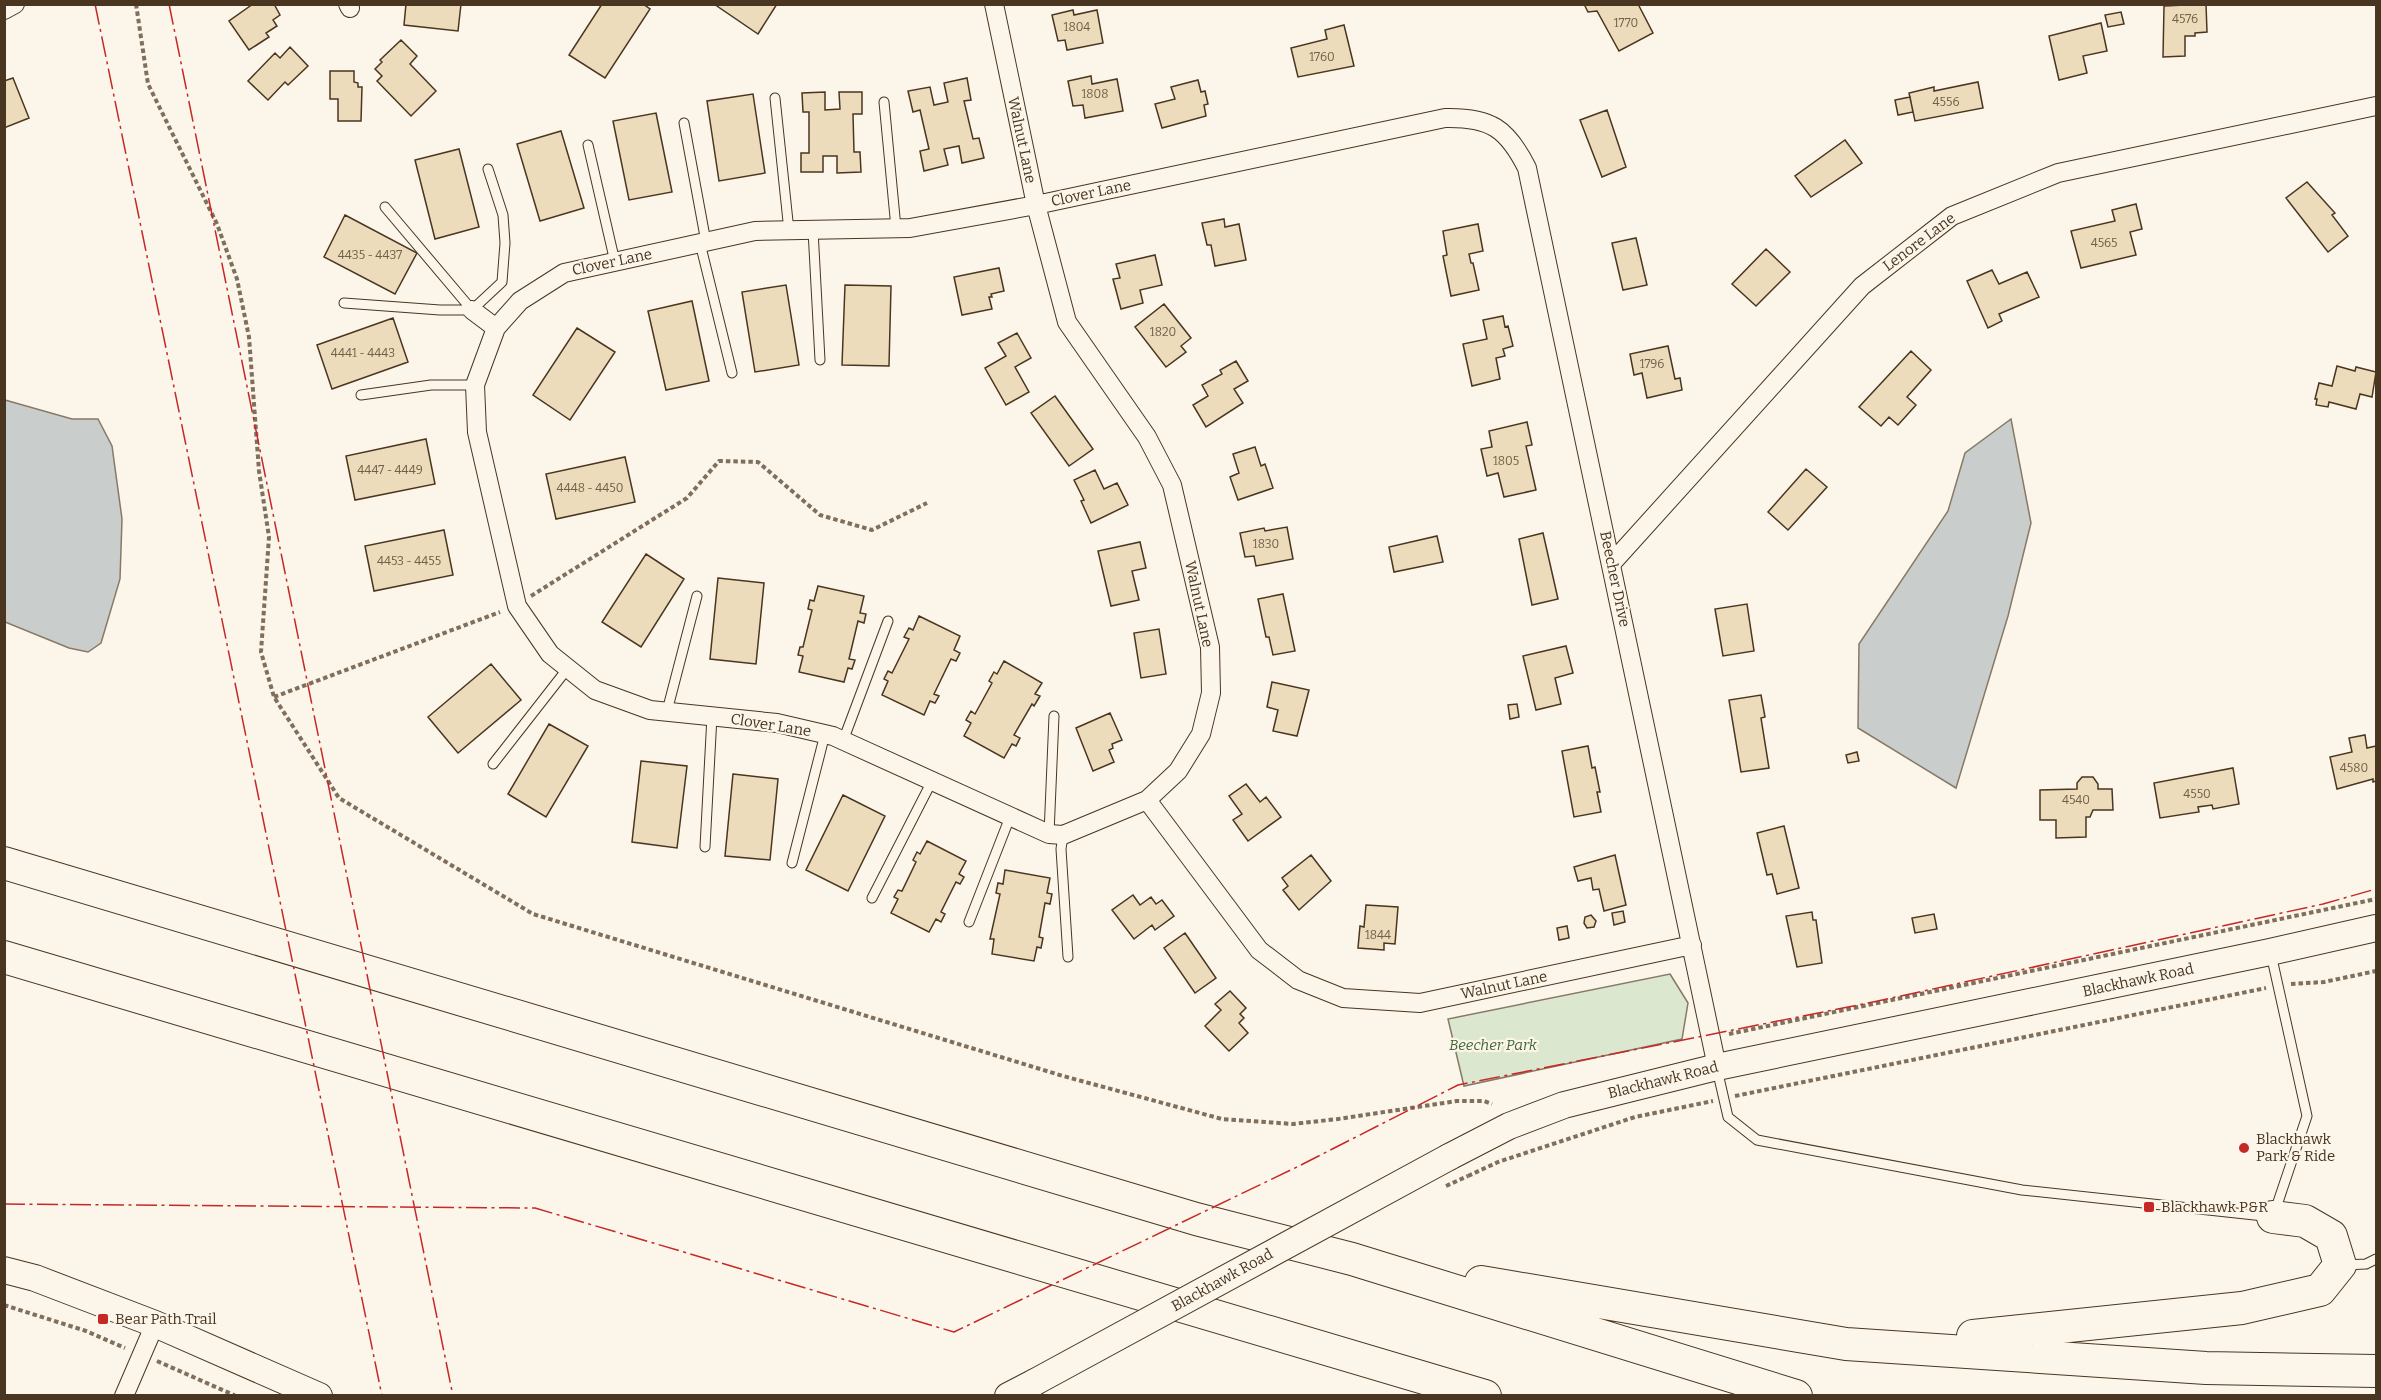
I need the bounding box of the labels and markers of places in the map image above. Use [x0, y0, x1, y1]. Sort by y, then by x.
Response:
place label: Blackhawk Park & Ride [2256, 1130, 2335, 1165]
marker: Blackhawk Park & Ride [2237, 1141, 2251, 1155]
place label: Blackhawk P&R [2161, 1198, 2268, 1216]
marker: Blackhawk P&R [2142, 1200, 2156, 1214]
place label: Bear Path Trail [115, 1310, 217, 1328]
marker: Bear Path Trail [96, 1312, 110, 1326]

